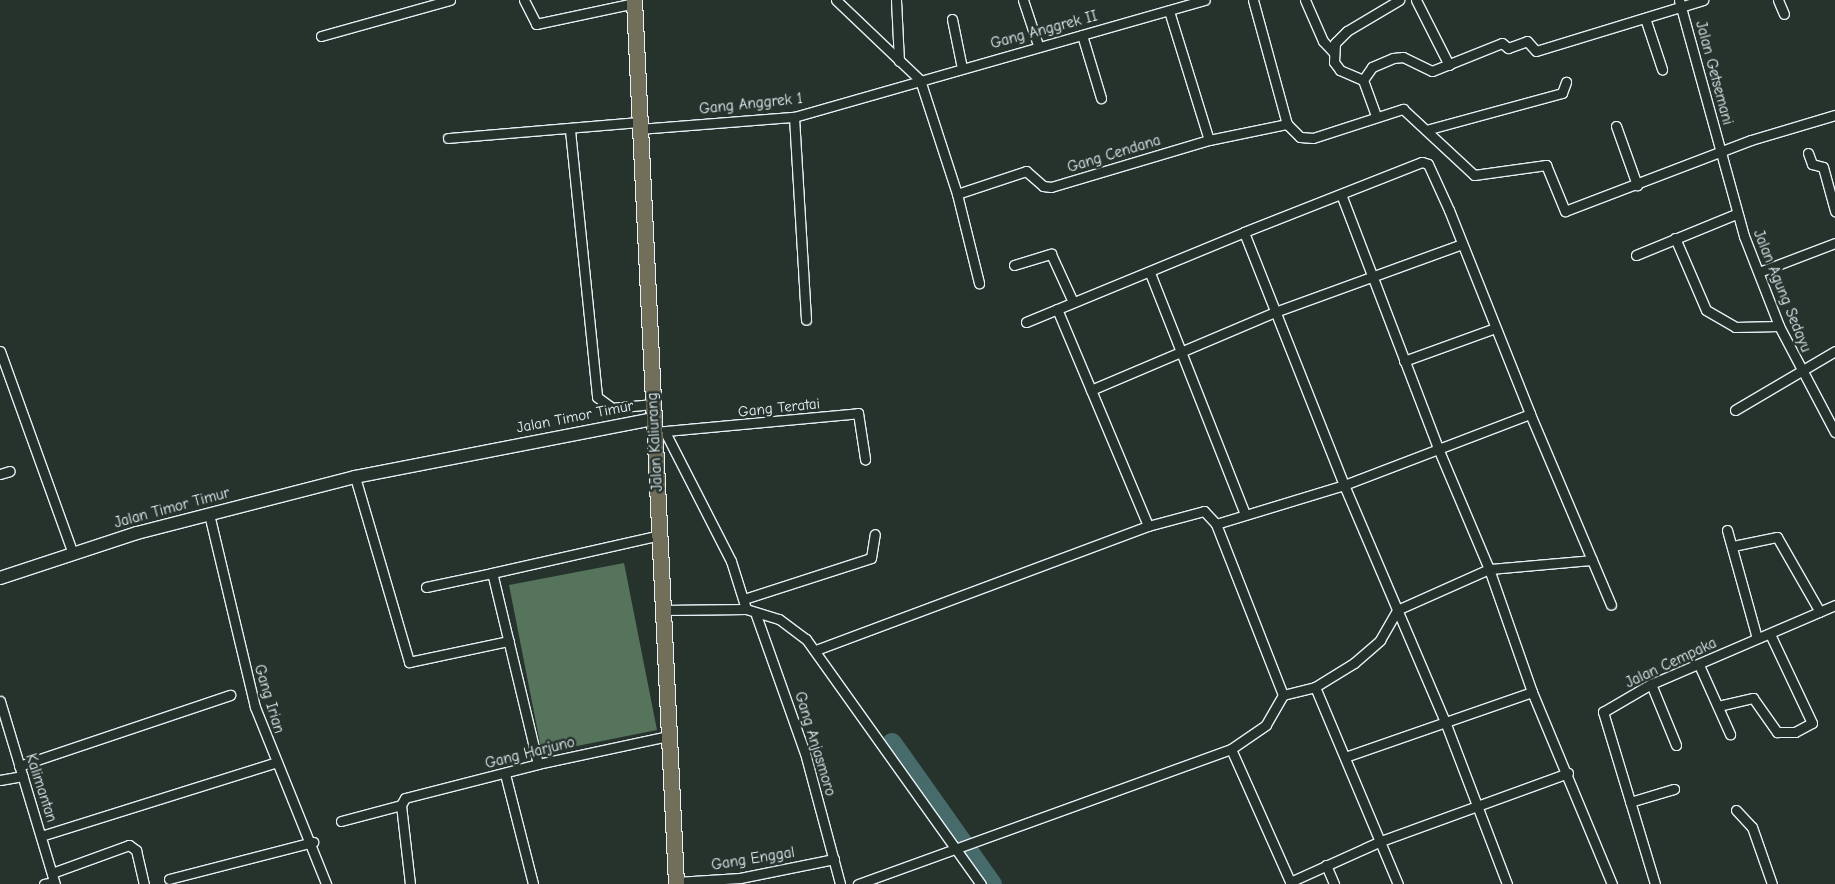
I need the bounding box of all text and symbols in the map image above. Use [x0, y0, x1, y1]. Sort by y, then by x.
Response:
street label: Gang Anggrek II [989, 7, 1099, 53]
street label: Jalan Getsemani [1691, 19, 1737, 127]
street label: Gang Anggrek 1 [698, 90, 804, 118]
street label: Gang Cendana [1065, 131, 1163, 177]
street label: Jalan Agung Sedayu [1749, 227, 1815, 355]
street label: Jalan Kaliurang [643, 392, 667, 492]
street label: Gang Teratai [737, 395, 821, 421]
street label: Jalan Timor Timur [515, 397, 635, 437]
street label: Jalan Timor Timur [112, 484, 232, 532]
street label: Jalan Cempaka [1623, 634, 1719, 692]
street label: Gang Irian [250, 662, 288, 736]
street label: Gang Anjasmoro [791, 690, 839, 798]
street label: Gang Harjuno [483, 733, 577, 773]
street label: Kalimantan [21, 751, 61, 825]
street label: Gang Enggal [710, 844, 796, 874]

